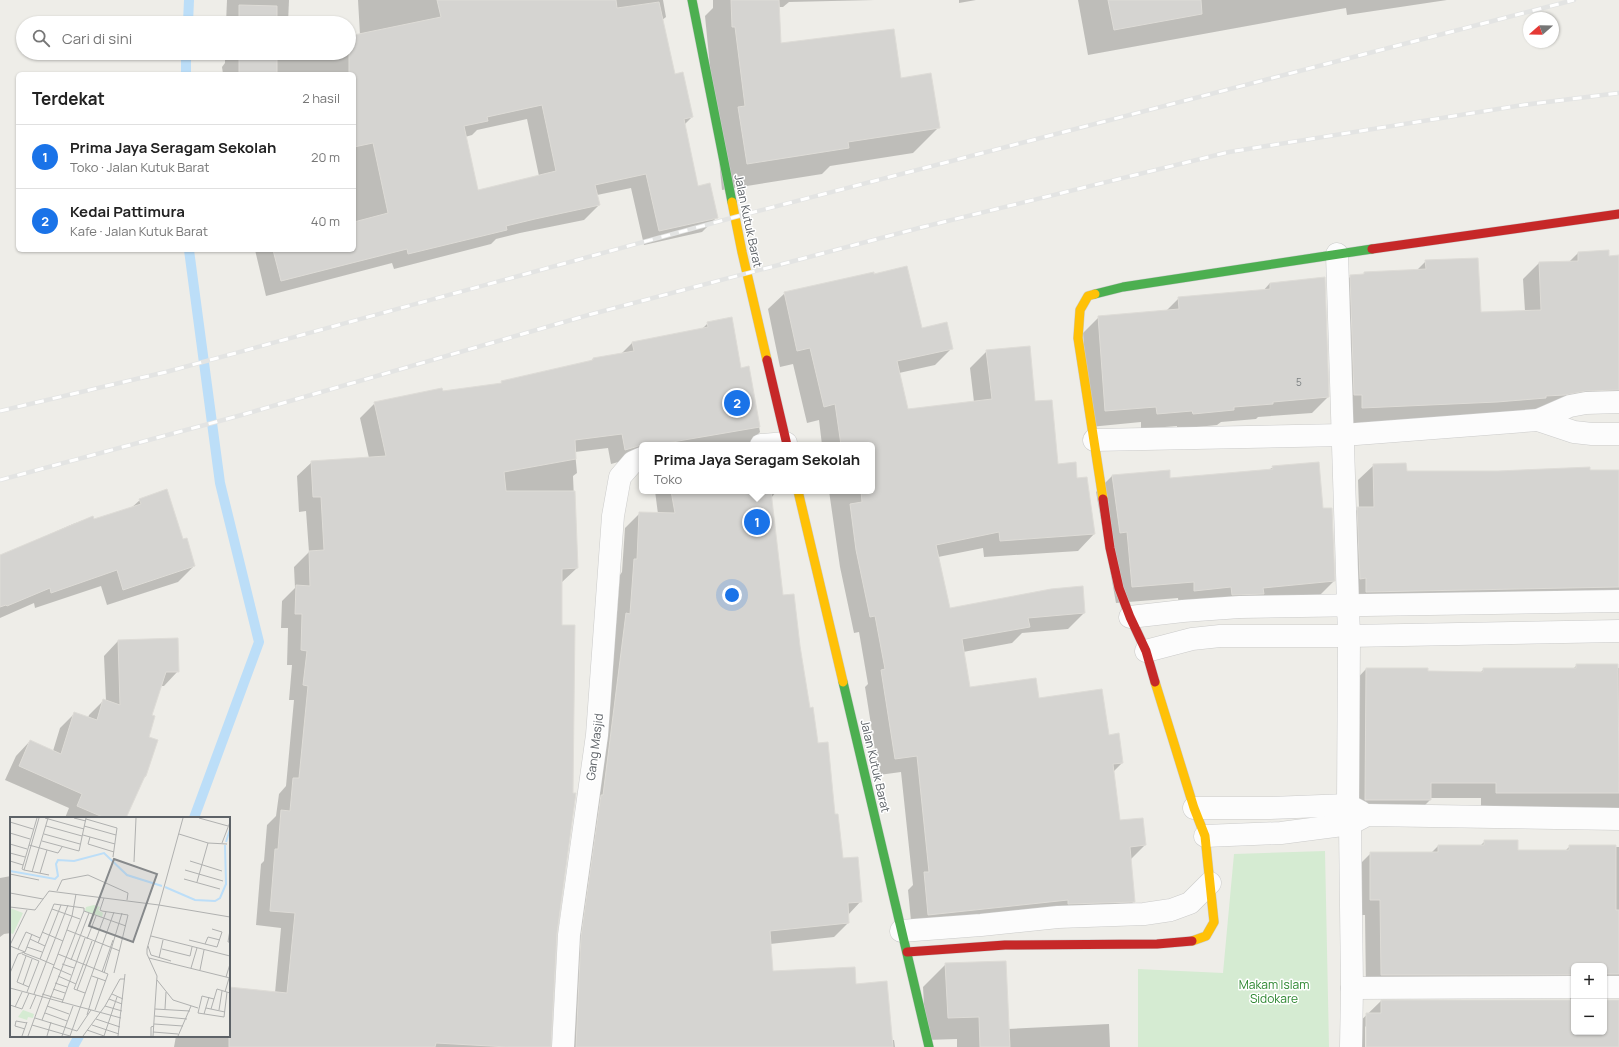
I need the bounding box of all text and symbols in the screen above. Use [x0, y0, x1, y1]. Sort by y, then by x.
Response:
north arrow [1523, 12, 1559, 48]
search box [16, 16, 356, 60]
icon: search [30, 27, 52, 49]
text: Cari di sini [62, 28, 132, 49]
text: Terdekat [32, 87, 105, 110]
text: 2 hasil [302, 89, 340, 107]
text: Prima Jaya Seragam Sekolah [70, 137, 276, 158]
text: 1 [42, 148, 48, 166]
text: 20 m [311, 148, 340, 166]
text: Toko · Jalan Kutuk Barat [70, 158, 209, 176]
street label: Jalan Kutuk Barat [730, 173, 767, 269]
text: Kedai Pattimura [70, 201, 185, 222]
text: 2 [41, 212, 49, 230]
text: 40 m [311, 212, 340, 230]
text: Kafe · Jalan Kutuk Barat [70, 222, 208, 240]
house number: 5 [1296, 375, 1302, 389]
pin: 2 [724, 388, 750, 418]
popup [639, 442, 875, 494]
text: Prima Jaya Seragam Sekolah [654, 449, 860, 470]
text: Toko [654, 470, 682, 488]
pin: 1 [744, 507, 770, 537]
your location [722, 585, 742, 605]
street label: Gang Masjid [582, 712, 607, 782]
street label: Jalan Kutuk Barat [857, 718, 894, 814]
inset map [10, 817, 230, 1037]
map controls [1571, 963, 1607, 1035]
button: + [1571, 963, 1607, 999]
park label: Makam Islam Sidokare [1239, 976, 1309, 1007]
button: − [1571, 999, 1607, 1035]

